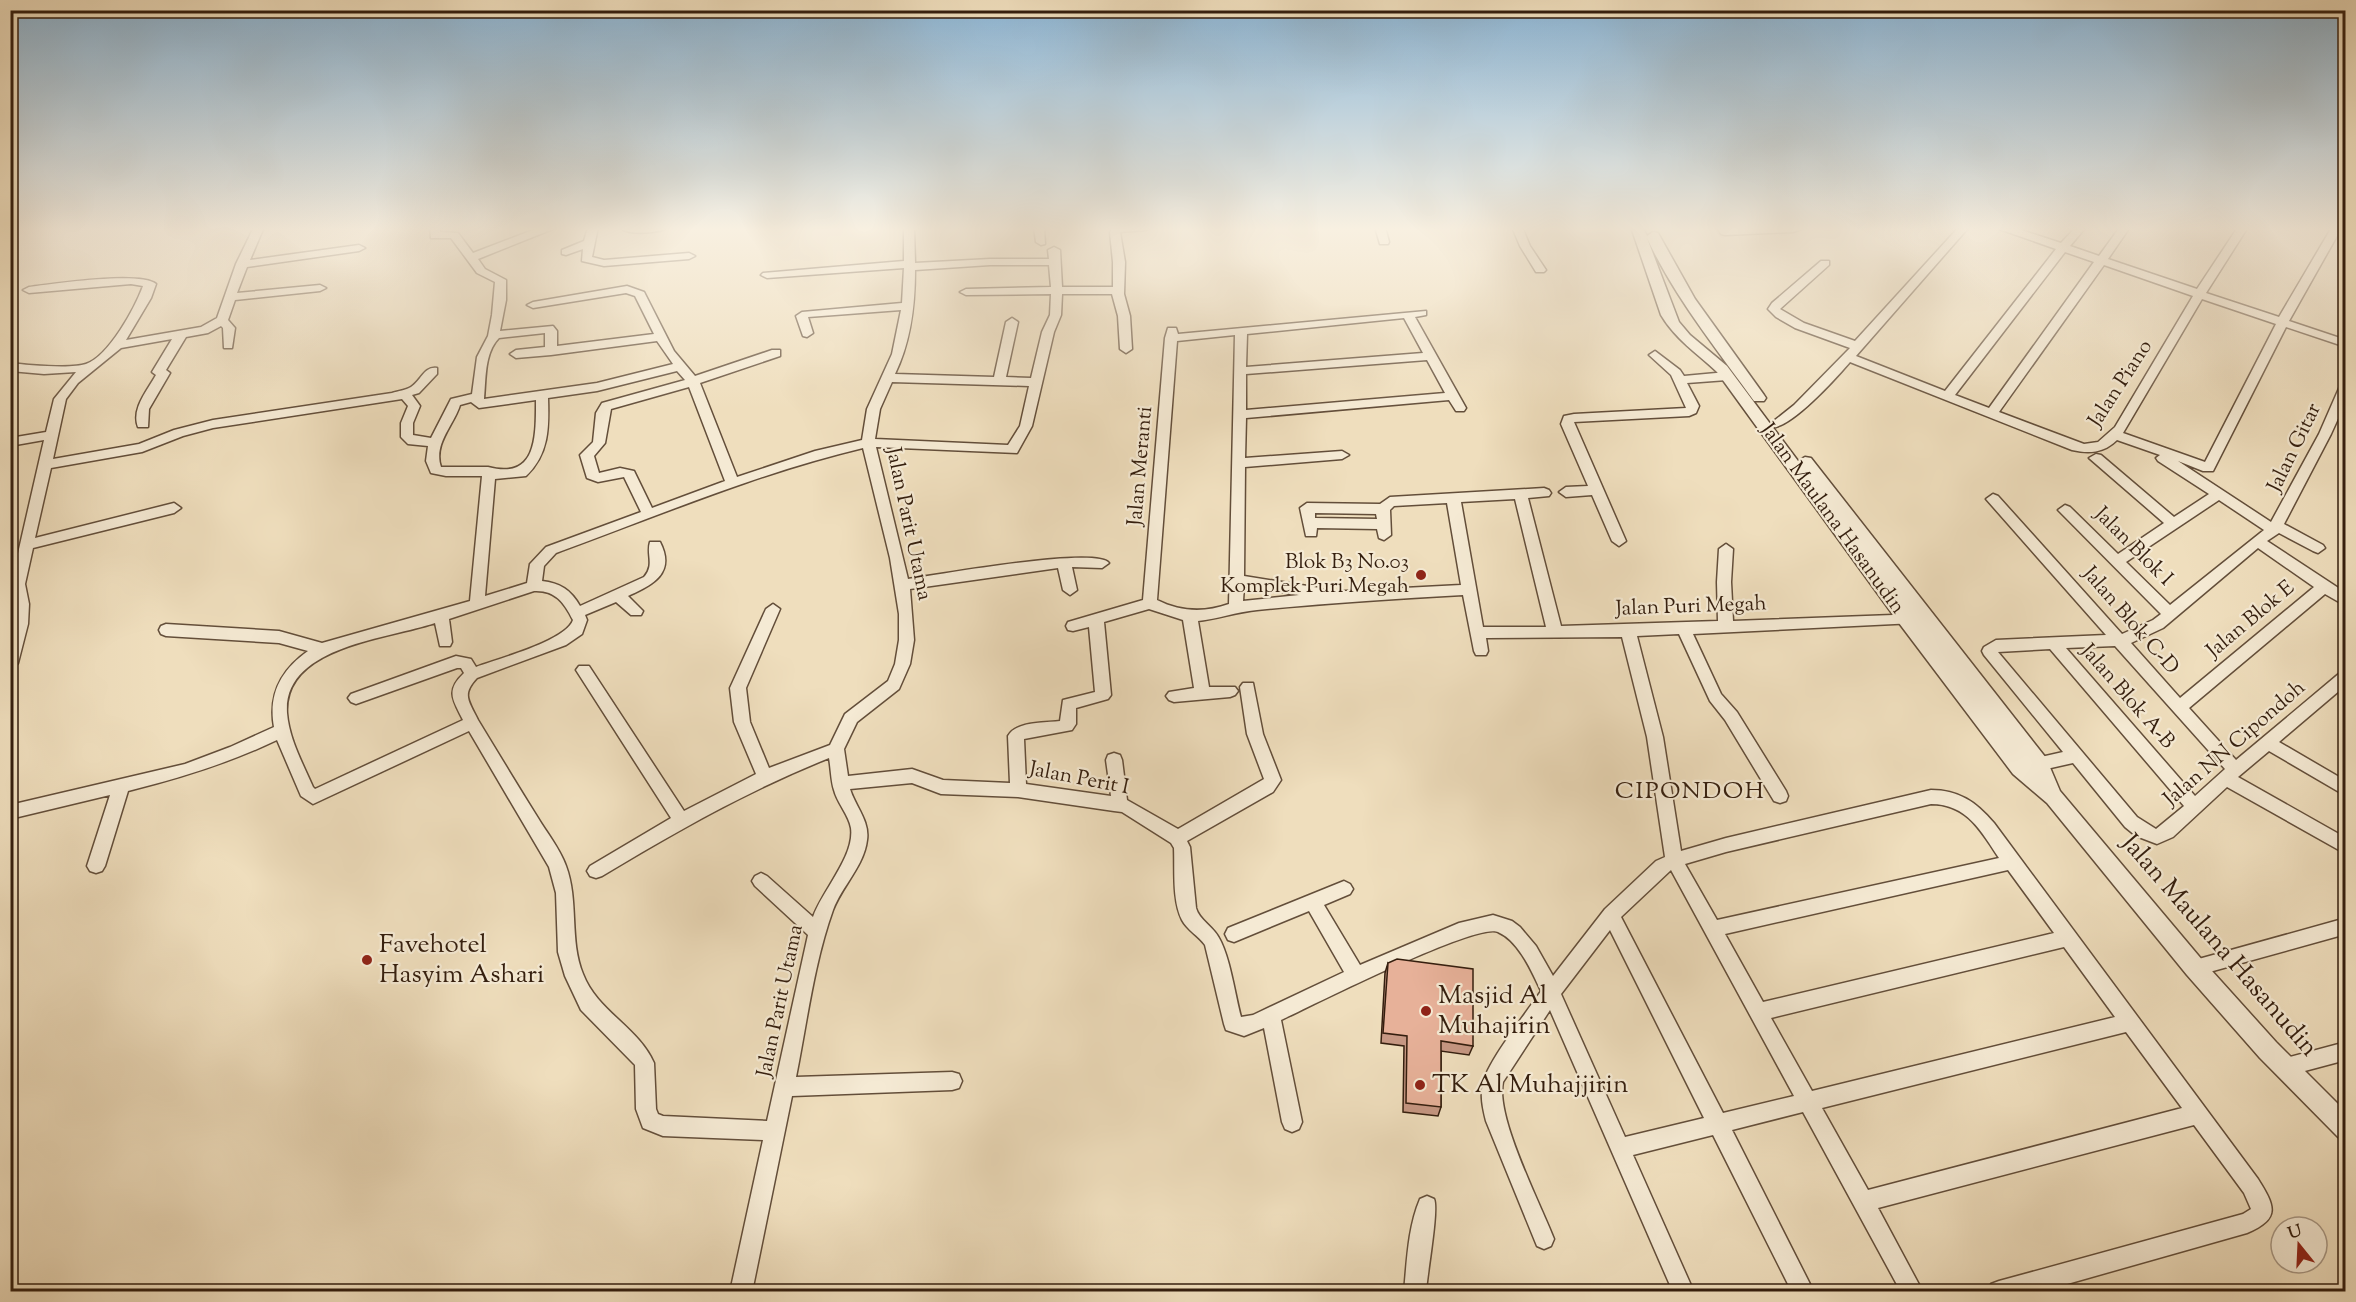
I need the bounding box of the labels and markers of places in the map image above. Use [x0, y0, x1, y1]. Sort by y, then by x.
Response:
place label: Blok B3 No.03 Komplek Puri Megah [1220, 548, 1409, 602]
marker: Blok B3 No.03 Komplek Puri Megah [1414, 568, 1428, 582]
place label: Favehotel Hasyim Ashari [379, 927, 545, 994]
marker: Favehotel Hasyim Ashari [360, 953, 374, 967]
place label: Masjid Al Muhajirin [1438, 978, 1550, 1045]
marker: Masjid Al Muhajirin [1419, 1004, 1433, 1018]
place label: TK Al Muhajjirin [1432, 1067, 1628, 1104]
marker: TK Al Muhajjirin [1413, 1078, 1427, 1092]

